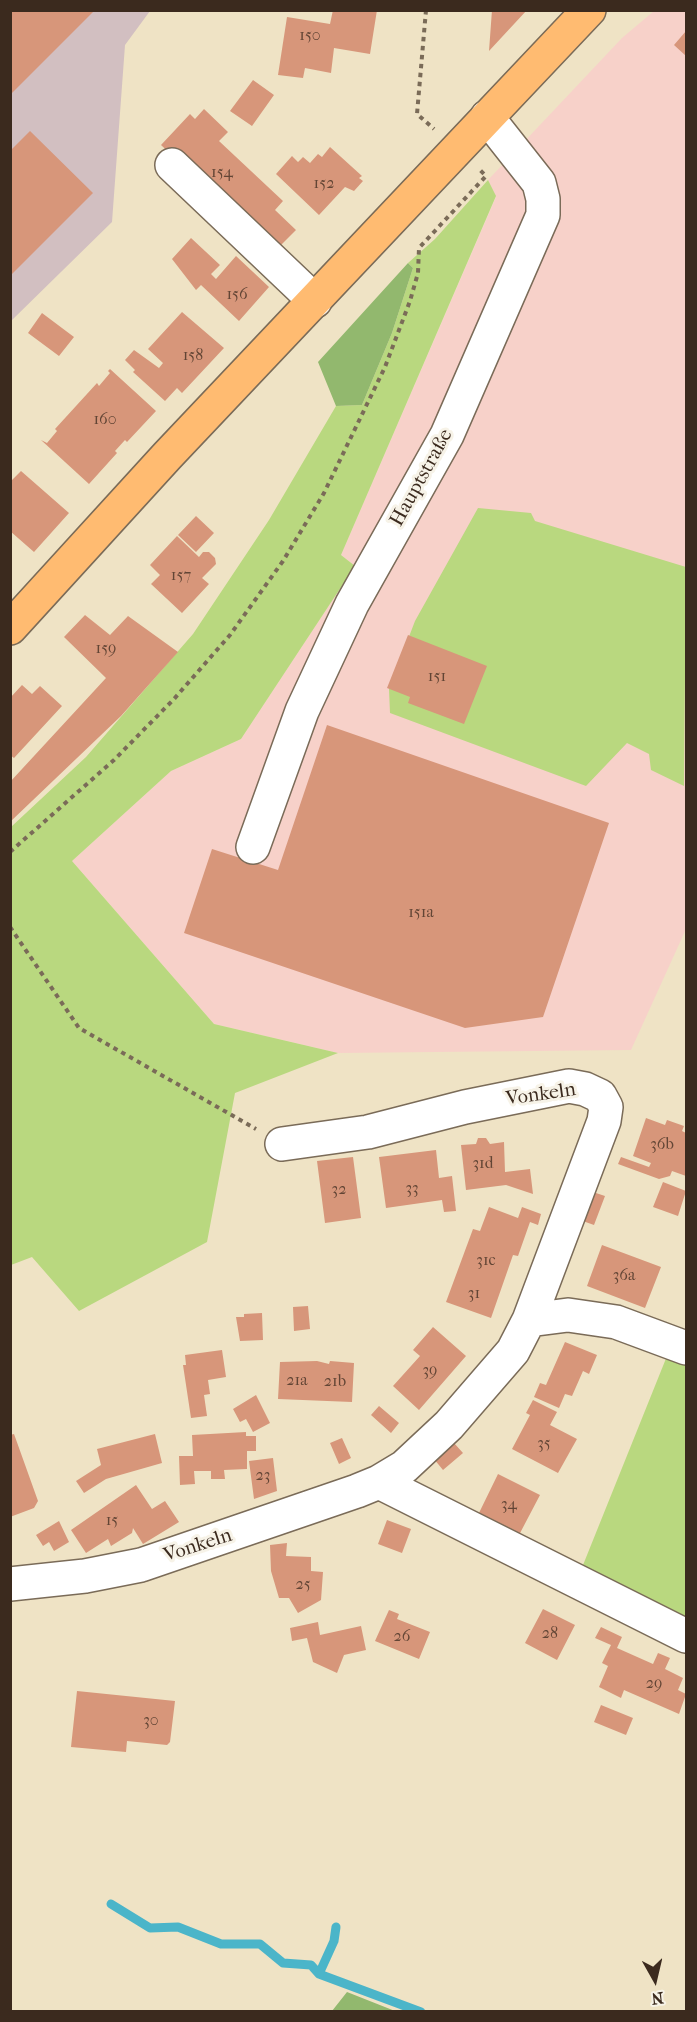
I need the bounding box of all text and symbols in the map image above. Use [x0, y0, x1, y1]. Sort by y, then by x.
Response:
house number: 150 [299, 26, 321, 46]
house number: 154 [211, 163, 233, 183]
house number: 152 [314, 174, 334, 194]
house number: 156 [226, 285, 248, 305]
house number: 158 [183, 346, 203, 366]
house number: 160 [93, 410, 117, 430]
street label: Hauptstraße [385, 425, 459, 531]
house number: 157 [171, 566, 191, 586]
house number: 159 [96, 639, 116, 659]
house number: 151 [428, 667, 446, 687]
house number: 151a [408, 903, 434, 923]
street label: Vonkeln [504, 1078, 578, 1112]
house number: 36b [650, 1135, 674, 1155]
house number: 31d [473, 1154, 493, 1174]
house number: 33 [405, 1179, 419, 1199]
house number: 32 [332, 1180, 346, 1200]
house number: 31c [476, 1251, 496, 1271]
house number: 36a [613, 1266, 635, 1286]
house number: 31 [468, 1284, 480, 1304]
house number: 39 [423, 1361, 437, 1381]
house number: 21a [286, 1371, 308, 1391]
house number: 21b [324, 1372, 346, 1392]
house number: 35 [537, 1434, 551, 1454]
house number: 23 [256, 1466, 270, 1486]
house number: 34 [501, 1495, 517, 1515]
house number: 15 [106, 1511, 118, 1531]
street label: Vonkeln [161, 1524, 235, 1568]
house number: 25 [295, 1575, 311, 1595]
house number: 28 [542, 1624, 558, 1644]
house number: 26 [394, 1627, 410, 1647]
house number: 29 [646, 1674, 662, 1694]
house number: 30 [143, 1711, 159, 1731]
north arrow [625, 1950, 685, 2010]
text: N [650, 1988, 665, 2009]

